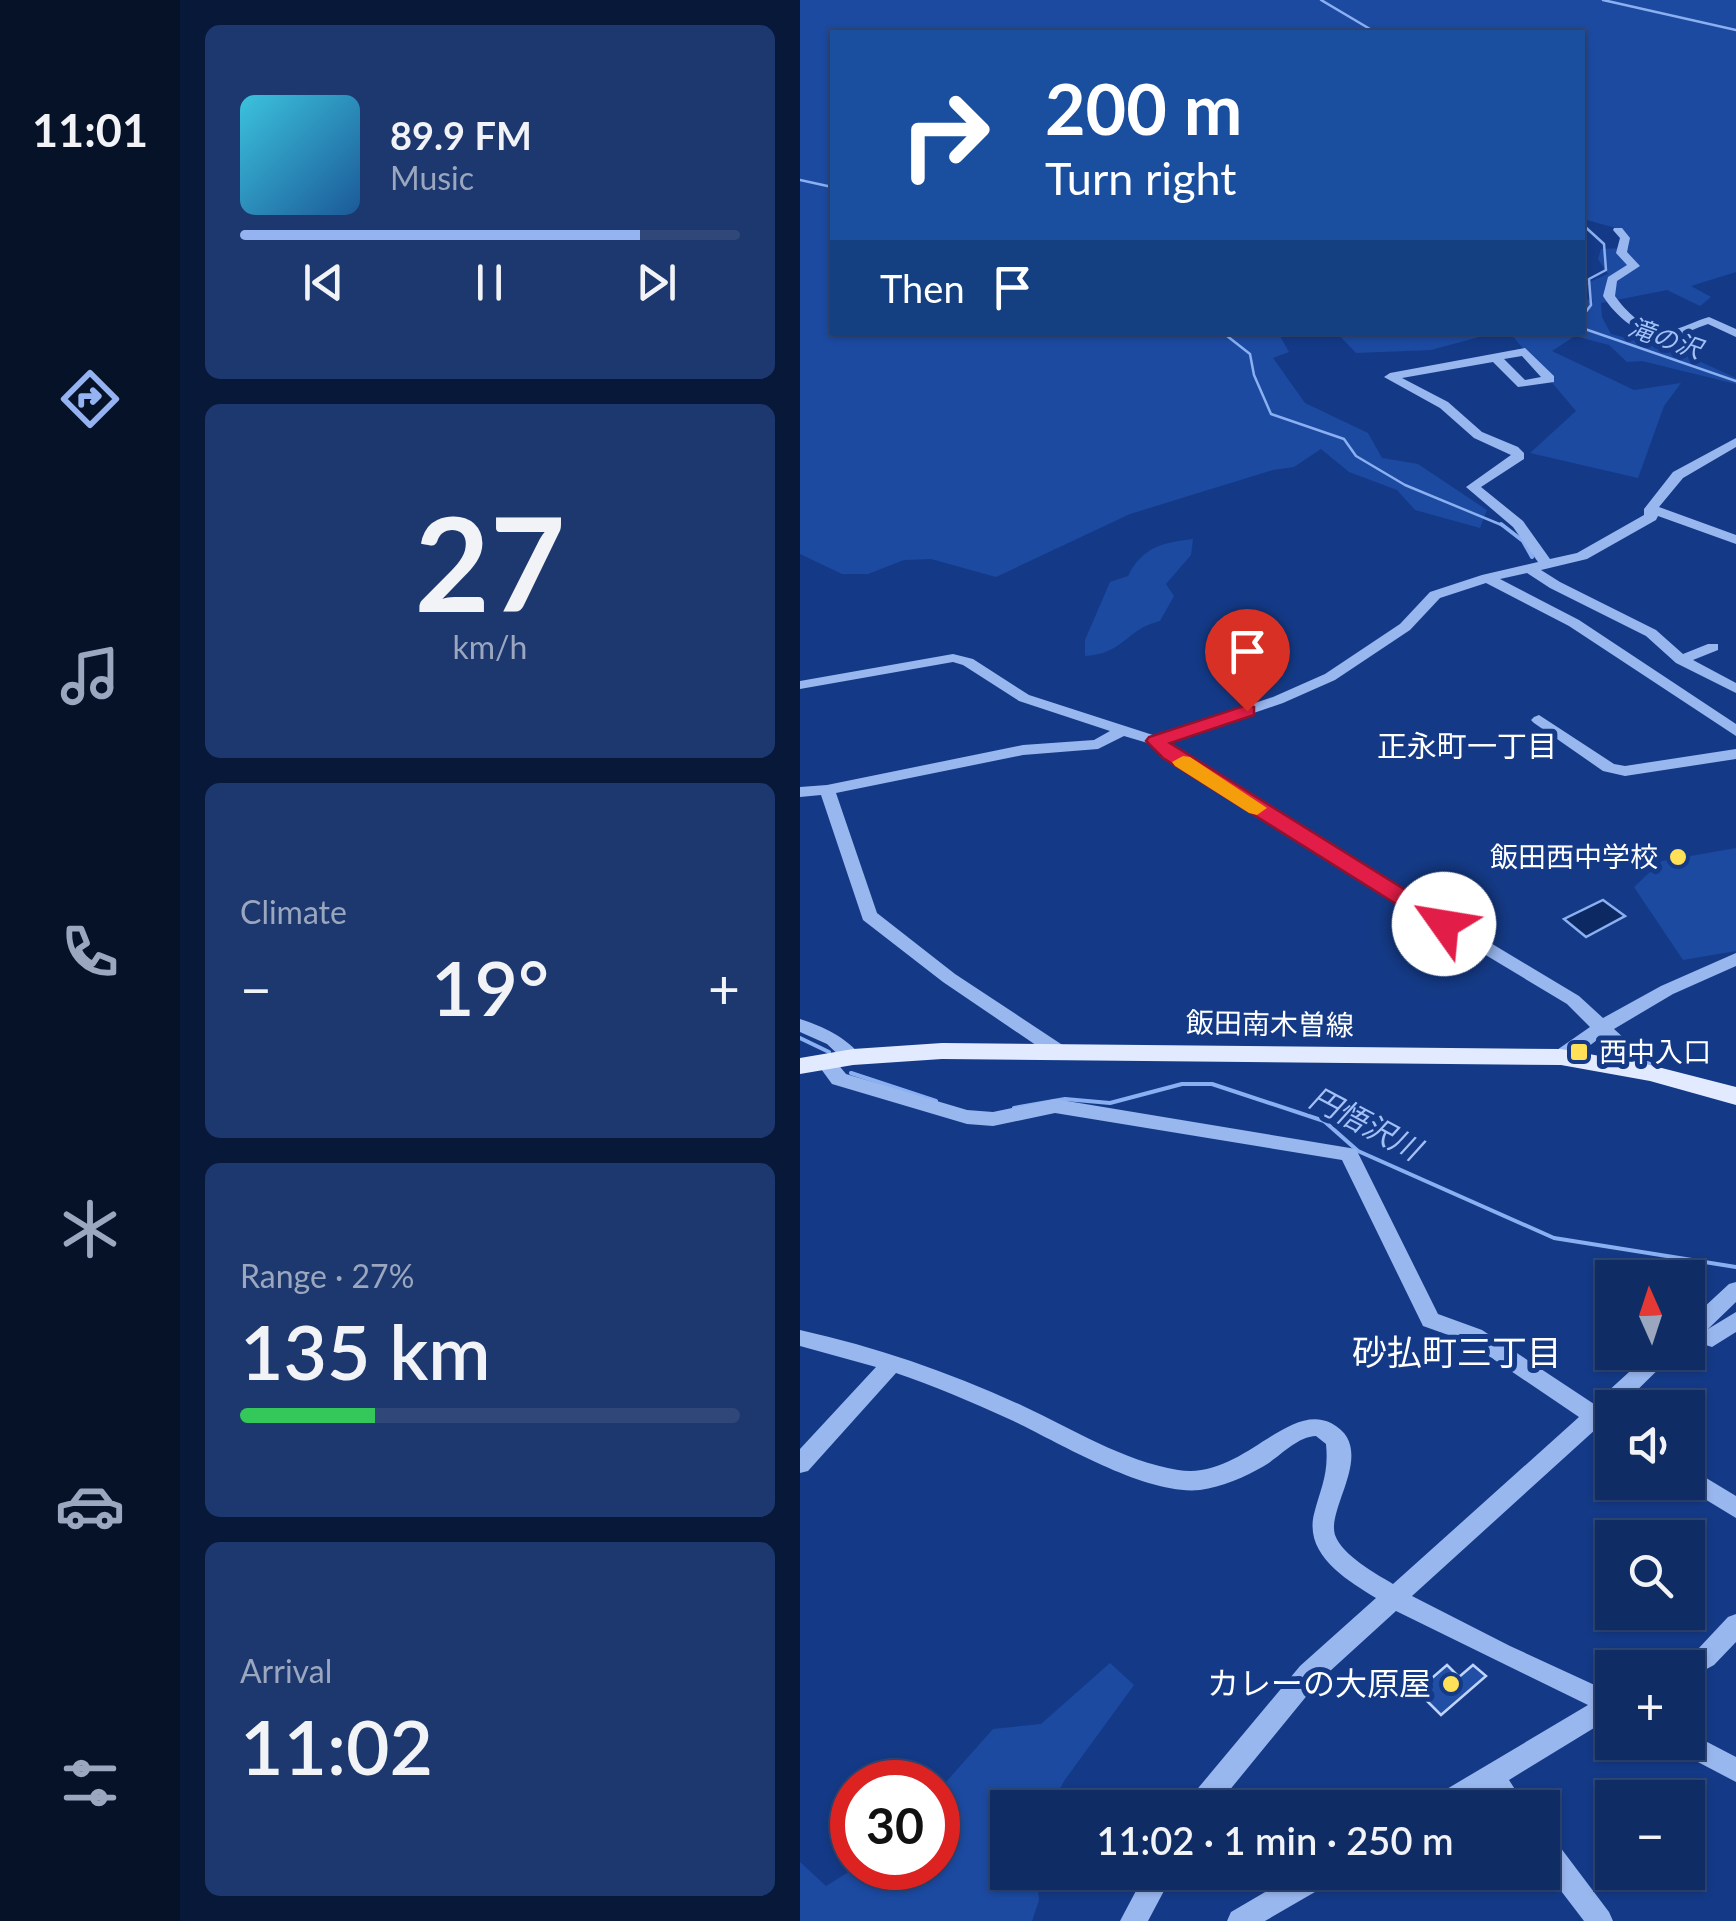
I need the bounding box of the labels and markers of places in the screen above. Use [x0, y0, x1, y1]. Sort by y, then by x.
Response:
pin [1205, 609, 1290, 712]
place label: 飯田西中学校 [1490, 839, 1658, 873]
marker: 飯田西中学校 [1667, 846, 1689, 868]
place label: 西中入口 [1599, 1034, 1711, 1068]
marker: 西中入口 [1568, 1041, 1590, 1063]
place label: カレーの大原屋 [1207, 1663, 1431, 1702]
marker: カレーの大原屋 [1440, 1673, 1462, 1695]

